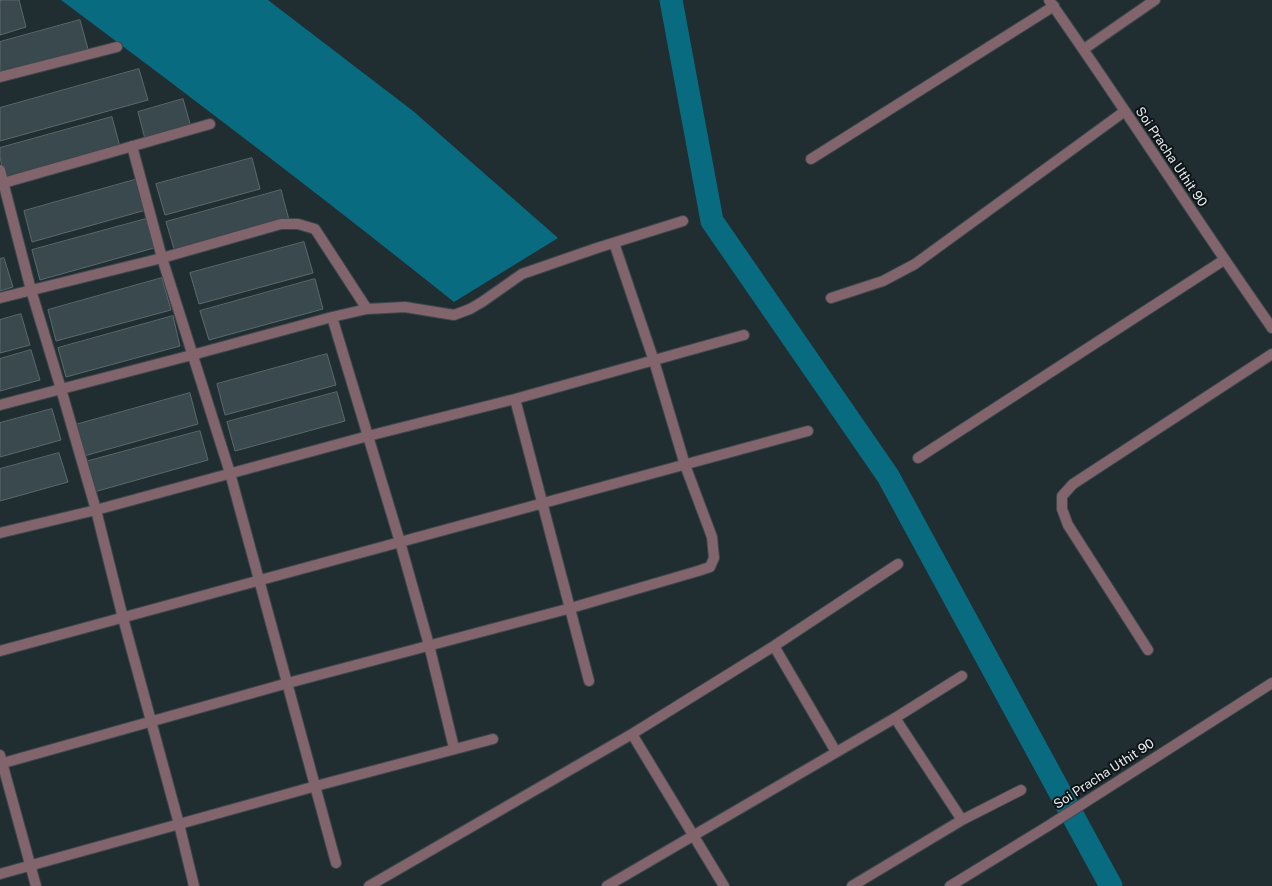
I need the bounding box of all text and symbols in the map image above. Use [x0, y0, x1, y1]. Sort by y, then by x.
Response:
street label: Soi Pracha Uthit 90 [1132, 104, 1210, 210]
street label: Soi Pracha Uthit 90 [1051, 736, 1157, 812]

